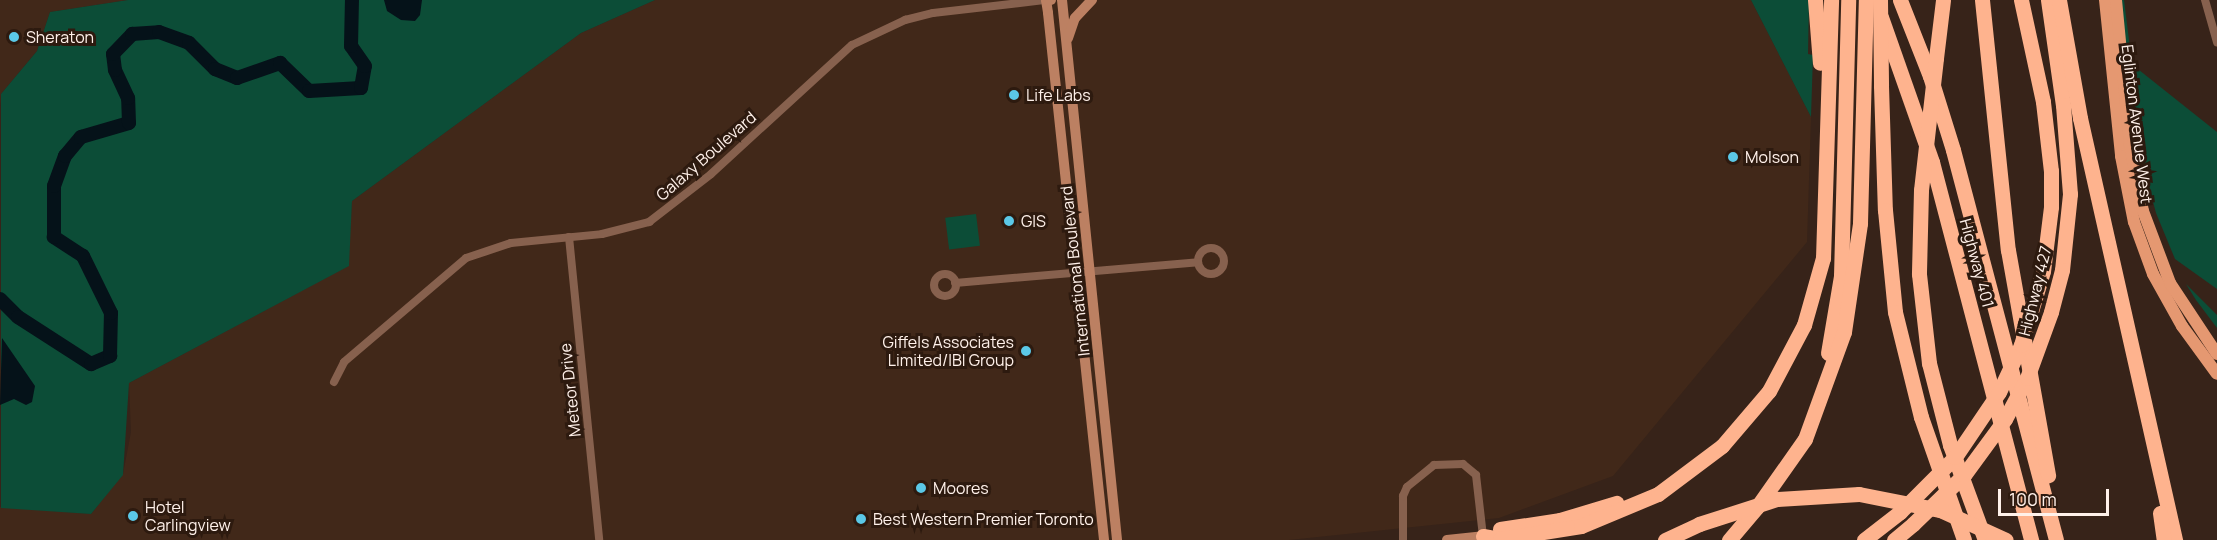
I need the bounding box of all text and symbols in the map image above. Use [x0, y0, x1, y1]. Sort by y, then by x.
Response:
place label: Sheraton [26, 27, 94, 47]
marker: Sheraton [7, 30, 21, 44]
street label: Eglinton Avenue West [2118, 43, 2156, 205]
place label: Life Labs [1026, 85, 1091, 105]
marker: Life Labs [1007, 88, 1021, 102]
street label: Galaxy Boulevard [652, 107, 760, 205]
place label: Molson [1745, 147, 1799, 167]
marker: Molson [1726, 150, 1740, 164]
street label: International Boulevard [1057, 185, 1093, 357]
place label: GIS [1021, 211, 1046, 231]
marker: GIS [1002, 214, 1016, 228]
street label: Highway 401 [1956, 217, 1998, 309]
street label: Highway 427 [2015, 244, 2055, 338]
place label: Giffels Associates Limited/IBI Group [883, 332, 1014, 370]
street label: Meteor Drive [556, 342, 584, 438]
marker: Giffels Associates Limited/IBI Group [1019, 344, 1033, 358]
scale bar [2001, 477, 2112, 515]
place label: Moores [933, 478, 989, 498]
marker: Moores [914, 481, 928, 495]
text: 100 m [2009, 487, 2057, 511]
place label: Hotel Carlingview [145, 497, 231, 535]
marker: Hotel Carlingview [126, 509, 140, 523]
place label: Best Western Premier Toronto [873, 509, 1094, 529]
marker: Best Western Premier Toronto [854, 512, 868, 526]

